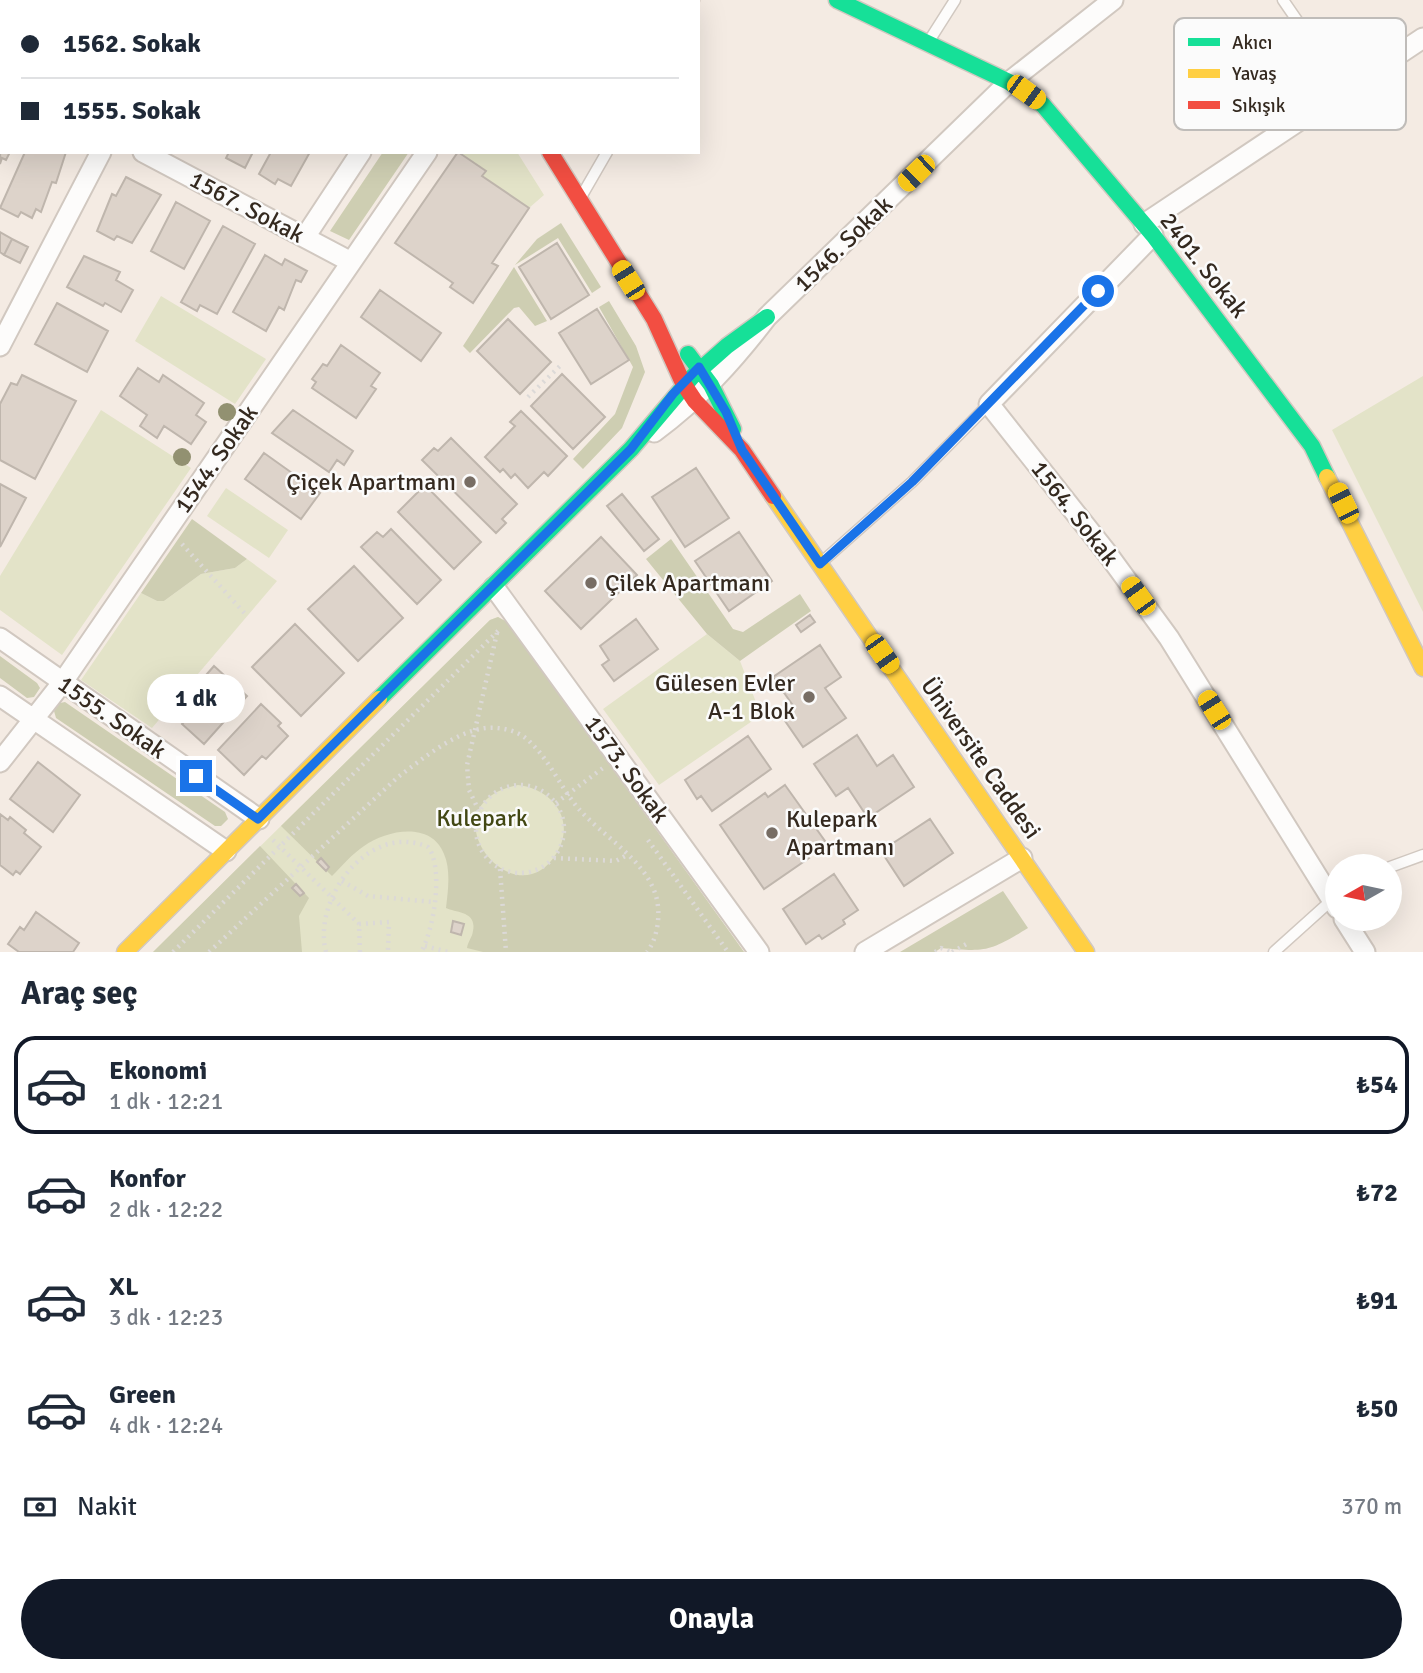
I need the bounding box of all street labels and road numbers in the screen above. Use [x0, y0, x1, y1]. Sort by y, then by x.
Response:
street label: 1567. Sokak [185, 164, 309, 250]
street label: 1546. Sokak [787, 190, 899, 298]
street label: 2401. Sokak [1154, 206, 1254, 324]
street label: 1544. Sokak [168, 399, 264, 519]
street label: 1564. Sokak [1025, 454, 1125, 572]
street label: 1555. Sokak [52, 669, 172, 765]
street label: Üniversite Caddesi [914, 672, 1048, 844]
street label: 1573. Sokak [578, 709, 676, 829]

